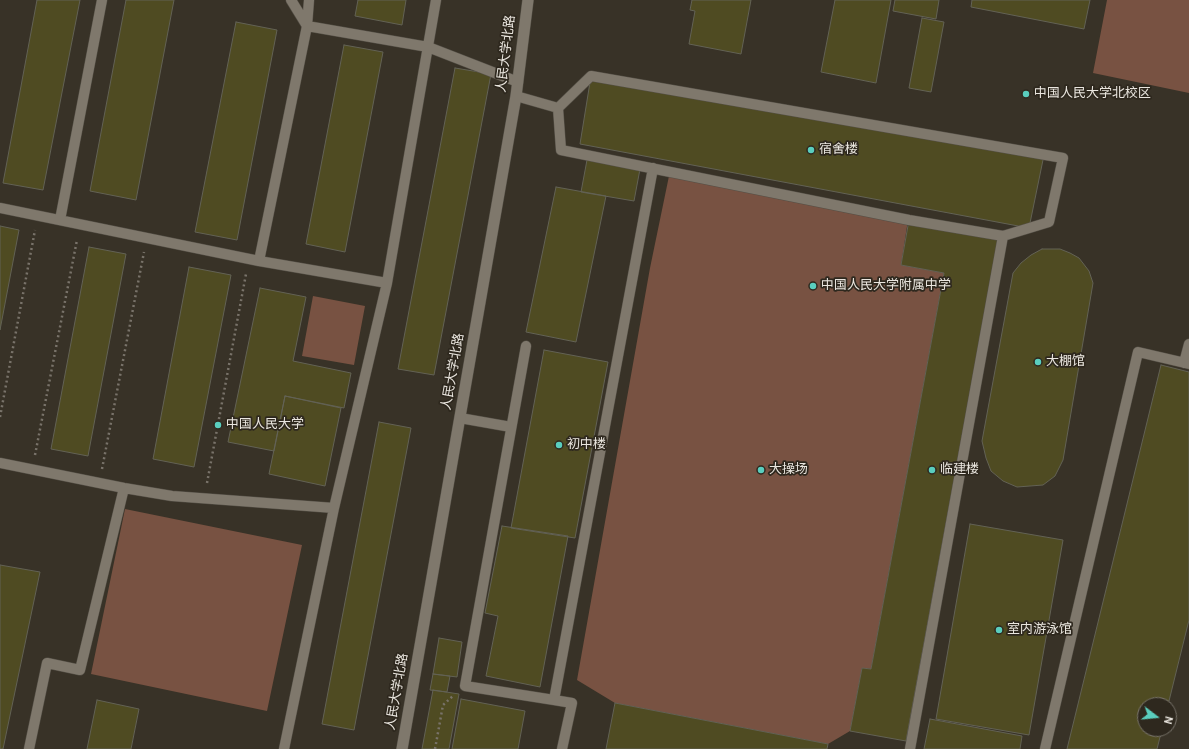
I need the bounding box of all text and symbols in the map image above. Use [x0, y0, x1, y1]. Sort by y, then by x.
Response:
street label: 人民大学北路 [495, 14, 519, 94]
place label: 中国人民大学北校区 [1034, 86, 1151, 102]
marker: 中国人民大学北校区 [1021, 89, 1031, 99]
place label: 宿舍楼 [819, 142, 858, 158]
marker: 宿舍楼 [806, 145, 816, 155]
place label: 中国人民大学附属中学 [821, 278, 951, 294]
marker: 中国人民大学附属中学 [808, 281, 818, 291]
street label: 人民大学北路 [440, 332, 468, 412]
place label: 大棚馆 [1046, 354, 1085, 370]
marker: 大棚馆 [1033, 357, 1043, 367]
place label: 中国人民大学 [226, 417, 304, 433]
marker: 中国人民大学 [213, 420, 223, 430]
place label: 初中楼 [567, 437, 606, 453]
marker: 初中楼 [554, 440, 564, 450]
place label: 大操场 [769, 462, 808, 478]
place label: 临建楼 [940, 462, 979, 478]
marker: 大操场 [756, 465, 766, 475]
marker: 临建楼 [927, 465, 937, 475]
place label: 室内游泳馆 [1007, 622, 1072, 638]
marker: 室内游泳馆 [994, 625, 1004, 635]
street label: 人民大学北路 [384, 652, 412, 732]
north arrow [1137, 697, 1177, 737]
text: N [1160, 714, 1175, 726]

